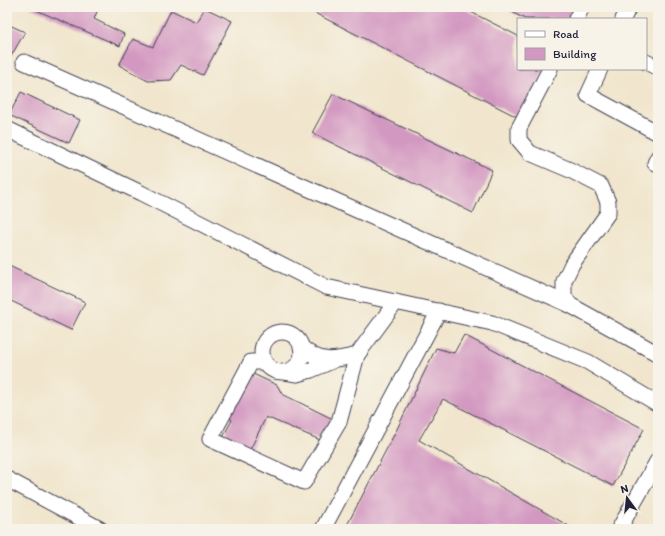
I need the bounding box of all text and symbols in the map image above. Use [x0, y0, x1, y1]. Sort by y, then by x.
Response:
legend [517, 18, 647, 70]
text: Road [553, 27, 579, 41]
text: Building [553, 47, 597, 61]
north arrow [607, 478, 647, 518]
text: N [619, 482, 630, 496]

